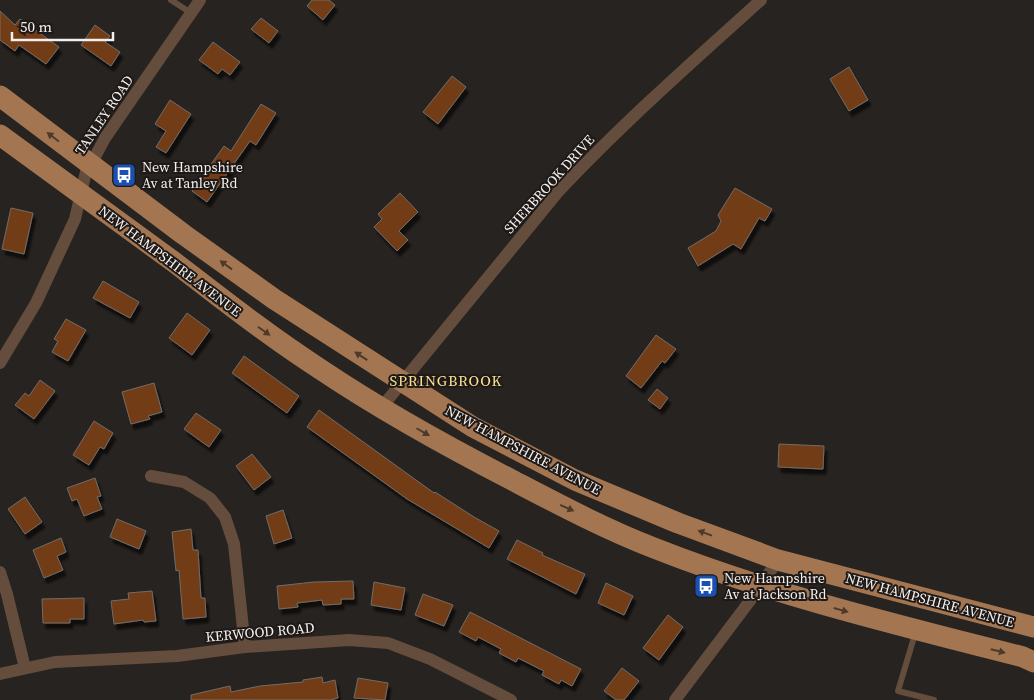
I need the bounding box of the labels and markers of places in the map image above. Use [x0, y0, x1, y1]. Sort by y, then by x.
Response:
place label: New Hampshire Av at Tanley Rd [142, 157, 243, 193]
bus stop icon: New Hampshire Av at Tanley Rd [111, 162, 137, 188]
place label: New Hampshire Av at Jackson Rd [724, 568, 826, 604]
bus stop icon: New Hampshire Av at Jackson Rd [693, 573, 719, 599]

